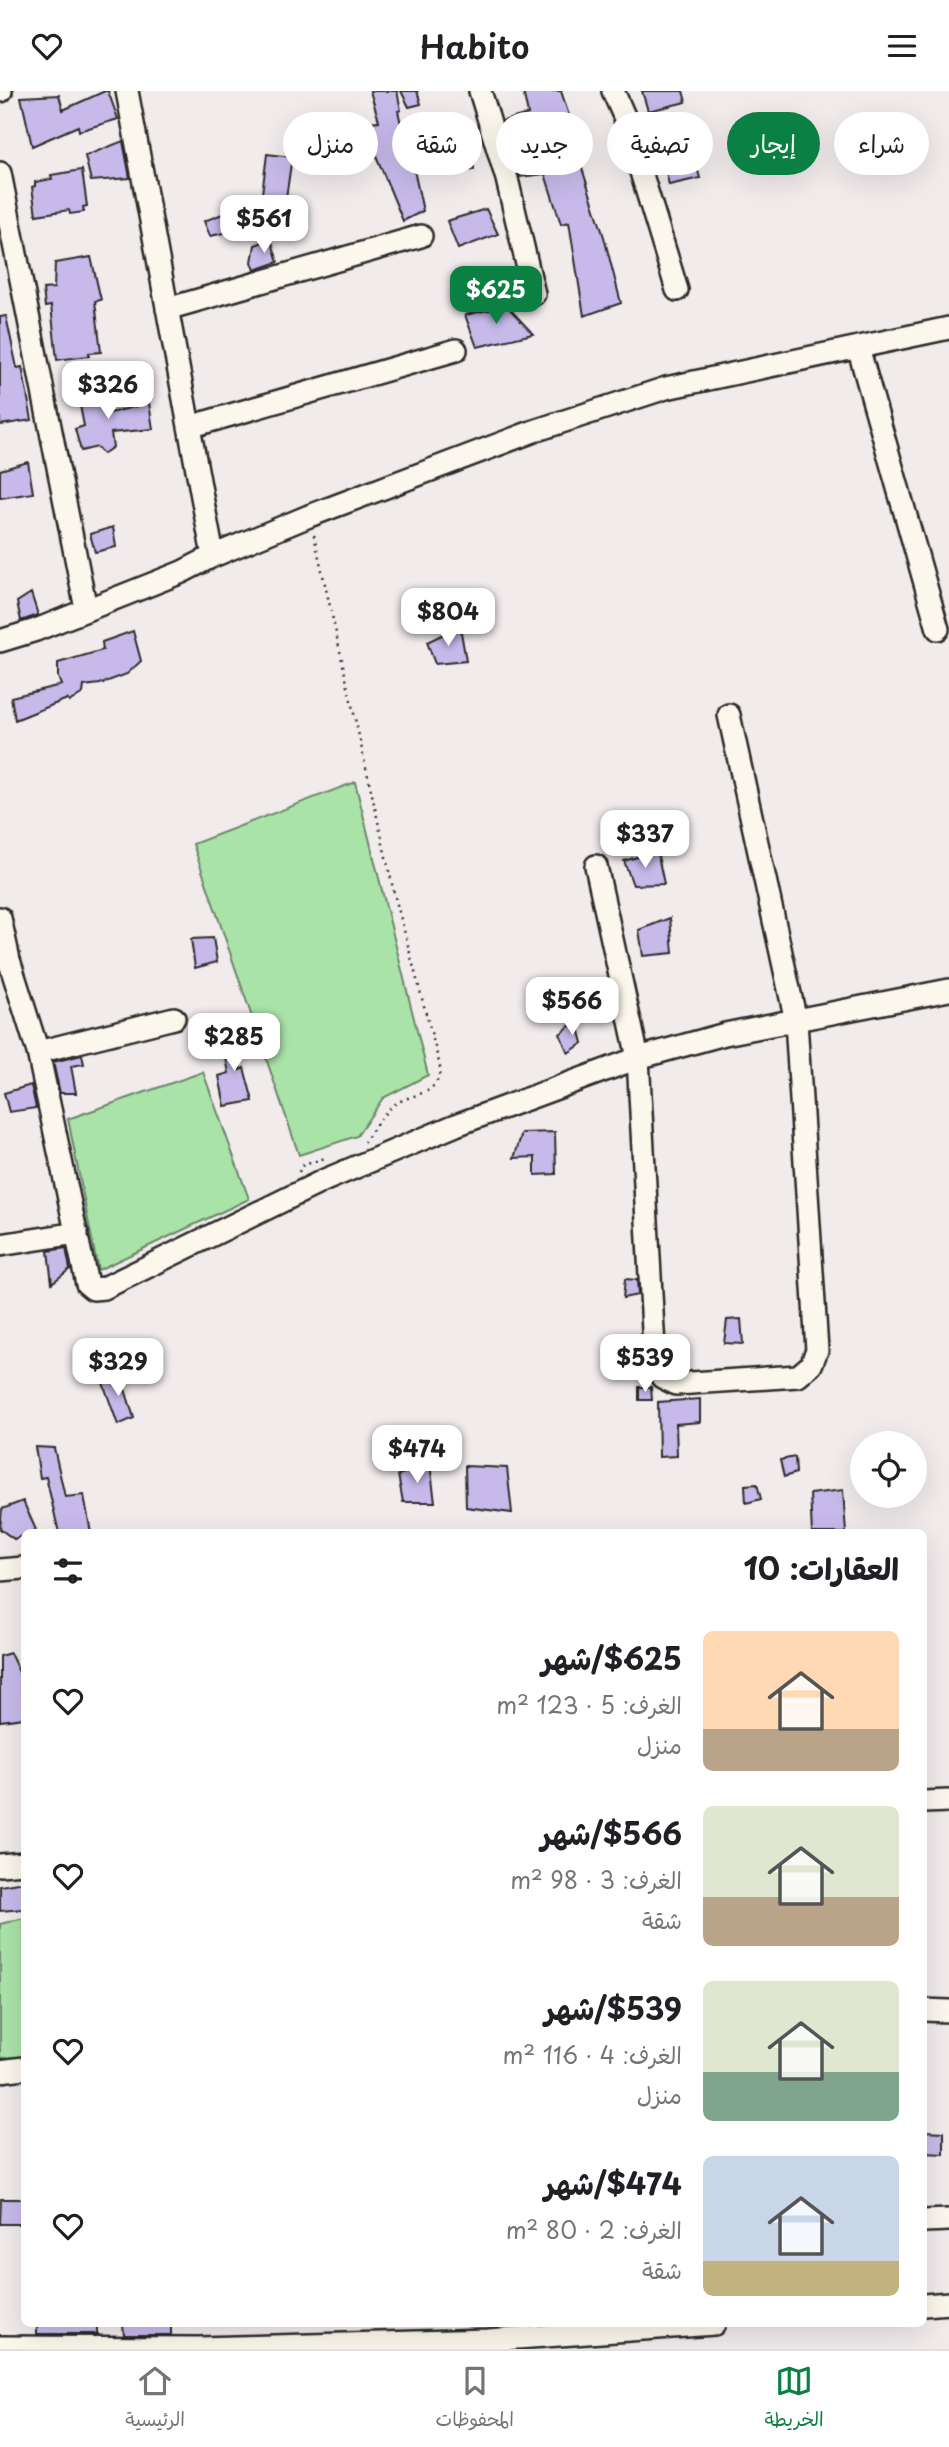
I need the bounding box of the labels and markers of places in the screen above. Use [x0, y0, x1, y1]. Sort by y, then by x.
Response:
pin: $561 [223, 195, 305, 255]
pin: $625 [455, 267, 537, 326]
pin: $326 [67, 361, 149, 421]
pin: $804 [407, 589, 489, 648]
pin: $337 [604, 811, 686, 870]
pin: $566 [531, 977, 613, 1037]
pin: $285 [193, 1013, 275, 1073]
pin: $539 [604, 1335, 686, 1394]
pin: $329 [77, 1339, 159, 1398]
pin: $474 [376, 1425, 458, 1485]

